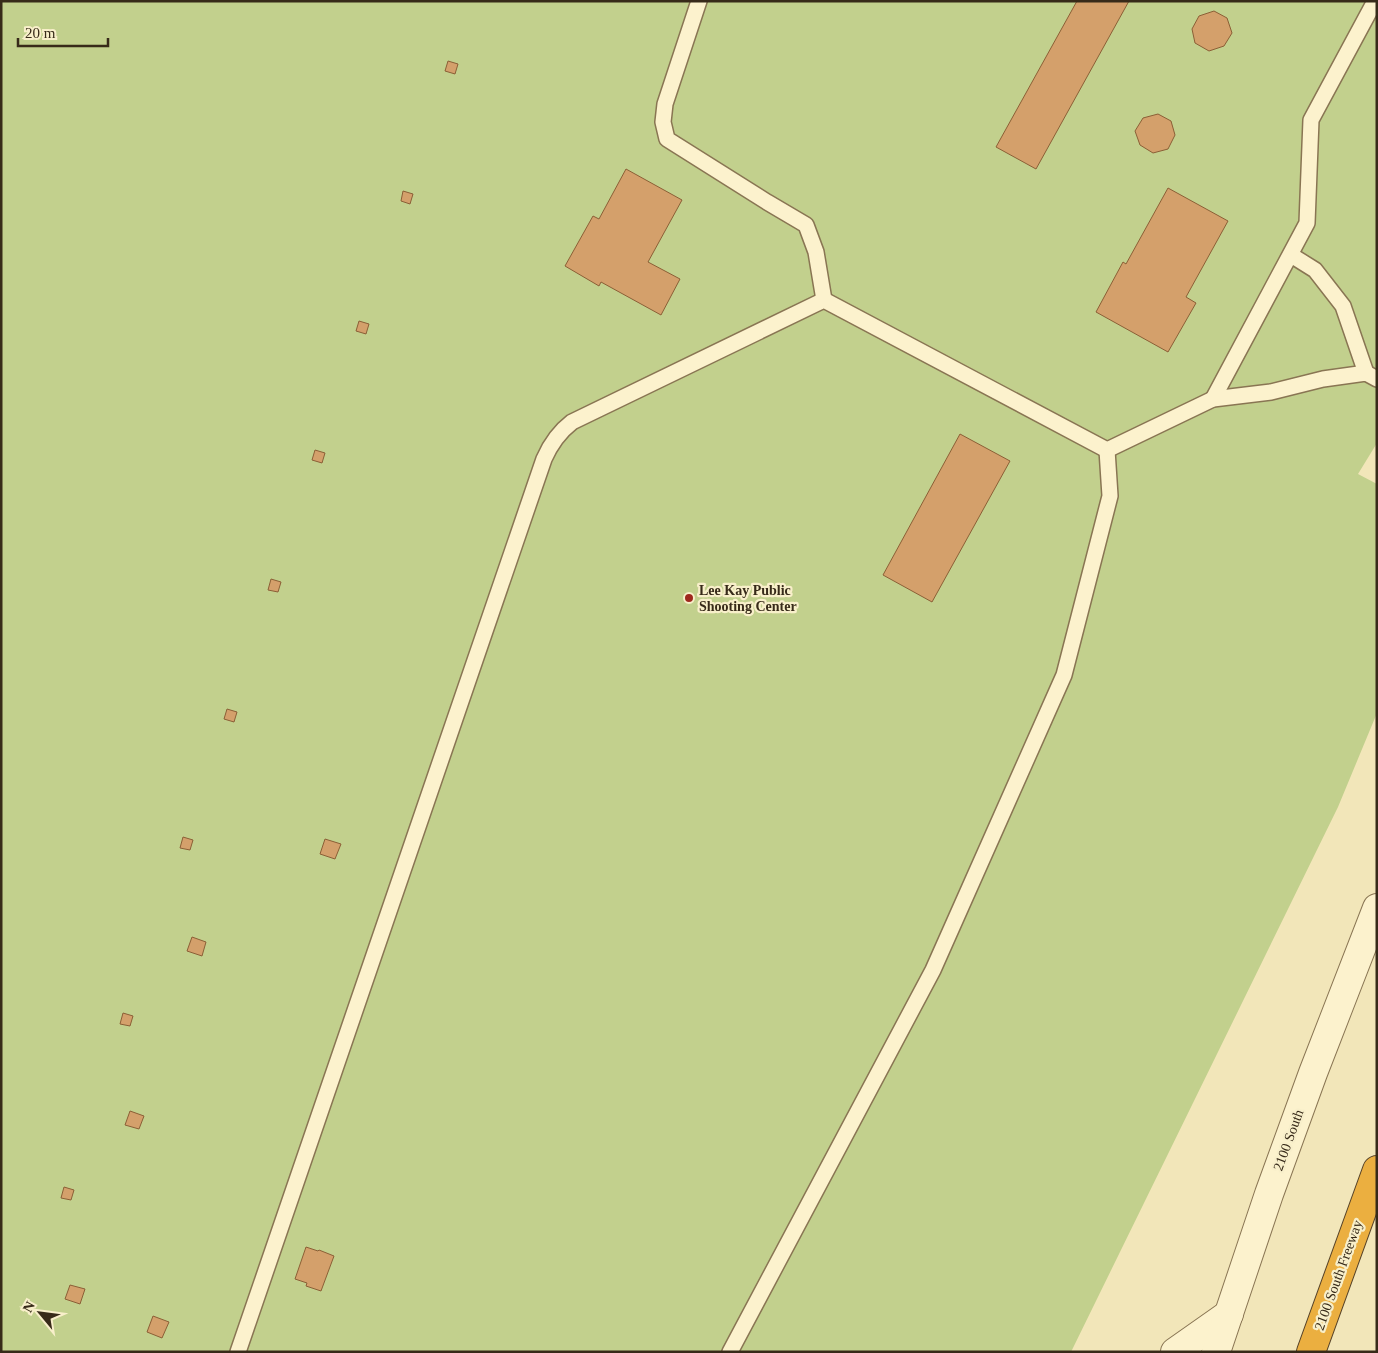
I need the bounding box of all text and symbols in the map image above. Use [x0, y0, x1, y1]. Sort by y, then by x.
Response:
scale bar [18, 15, 108, 47]
text: 20 m [25, 25, 56, 41]
place label: Lee Kay Public Shooting Center [699, 583, 797, 614]
marker: Lee Kay Public Shooting Center [683, 592, 695, 604]
street label: 2100 South [1270, 1107, 1306, 1173]
street label: 2100 South Freeway [1312, 1218, 1365, 1332]
north arrow [15, 1288, 65, 1338]
text: N [20, 1299, 38, 1315]

